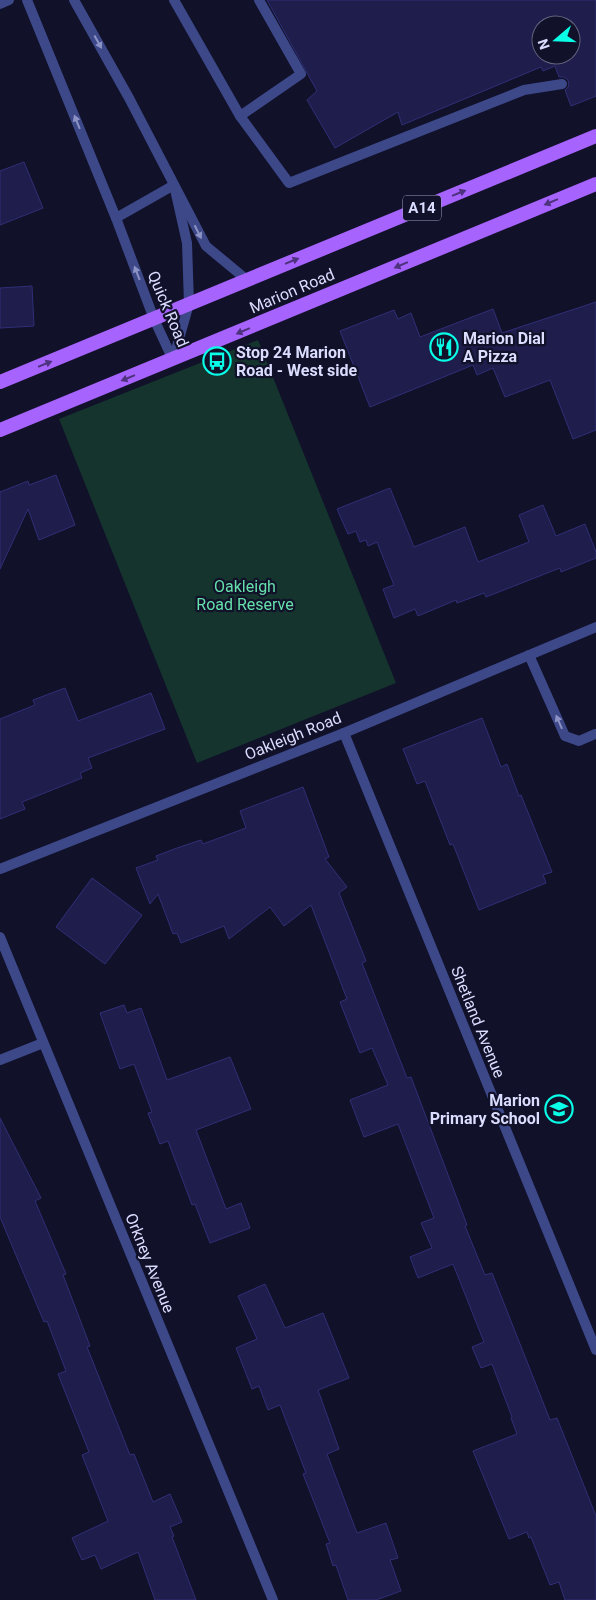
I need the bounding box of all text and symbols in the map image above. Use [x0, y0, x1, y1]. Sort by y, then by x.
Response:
north arrow [531, 15, 581, 65]
one-way arrow [93, 36, 102, 49]
text: N [535, 37, 553, 52]
one-way arrow [72, 115, 80, 129]
one-way arrow [452, 188, 466, 196]
road number: A14 [403, 196, 441, 220]
one-way arrow [544, 199, 558, 207]
one-way arrow [194, 225, 202, 240]
one-way arrow [285, 257, 299, 265]
one-way arrow [394, 261, 408, 269]
one-way arrow [133, 265, 141, 280]
street label: Marion Road [247, 265, 337, 317]
street label: Quick Road [143, 268, 193, 350]
one-way arrow [235, 327, 250, 335]
place label: Marion Dial A Pizza [463, 329, 545, 366]
restaurant icon: Marion Dial A Pizza [429, 332, 459, 362]
place label: Stop 24 Marion Road - West side [236, 343, 358, 380]
bus stop icon: Stop 24 Marion Road - West side [202, 346, 232, 376]
one-way arrow [38, 359, 52, 367]
one-way arrow [121, 375, 135, 383]
park label: Oakleigh Road Reserve [196, 577, 294, 614]
street label: Oakleigh Road [242, 708, 344, 764]
one-way arrow [554, 715, 562, 729]
street label: Shetland Avenue [447, 963, 509, 1081]
place label: Marion Primary School [430, 1091, 540, 1128]
school or university icon: Marion Primary School [544, 1094, 574, 1124]
street label: Orkney Avenue [121, 1210, 179, 1316]

